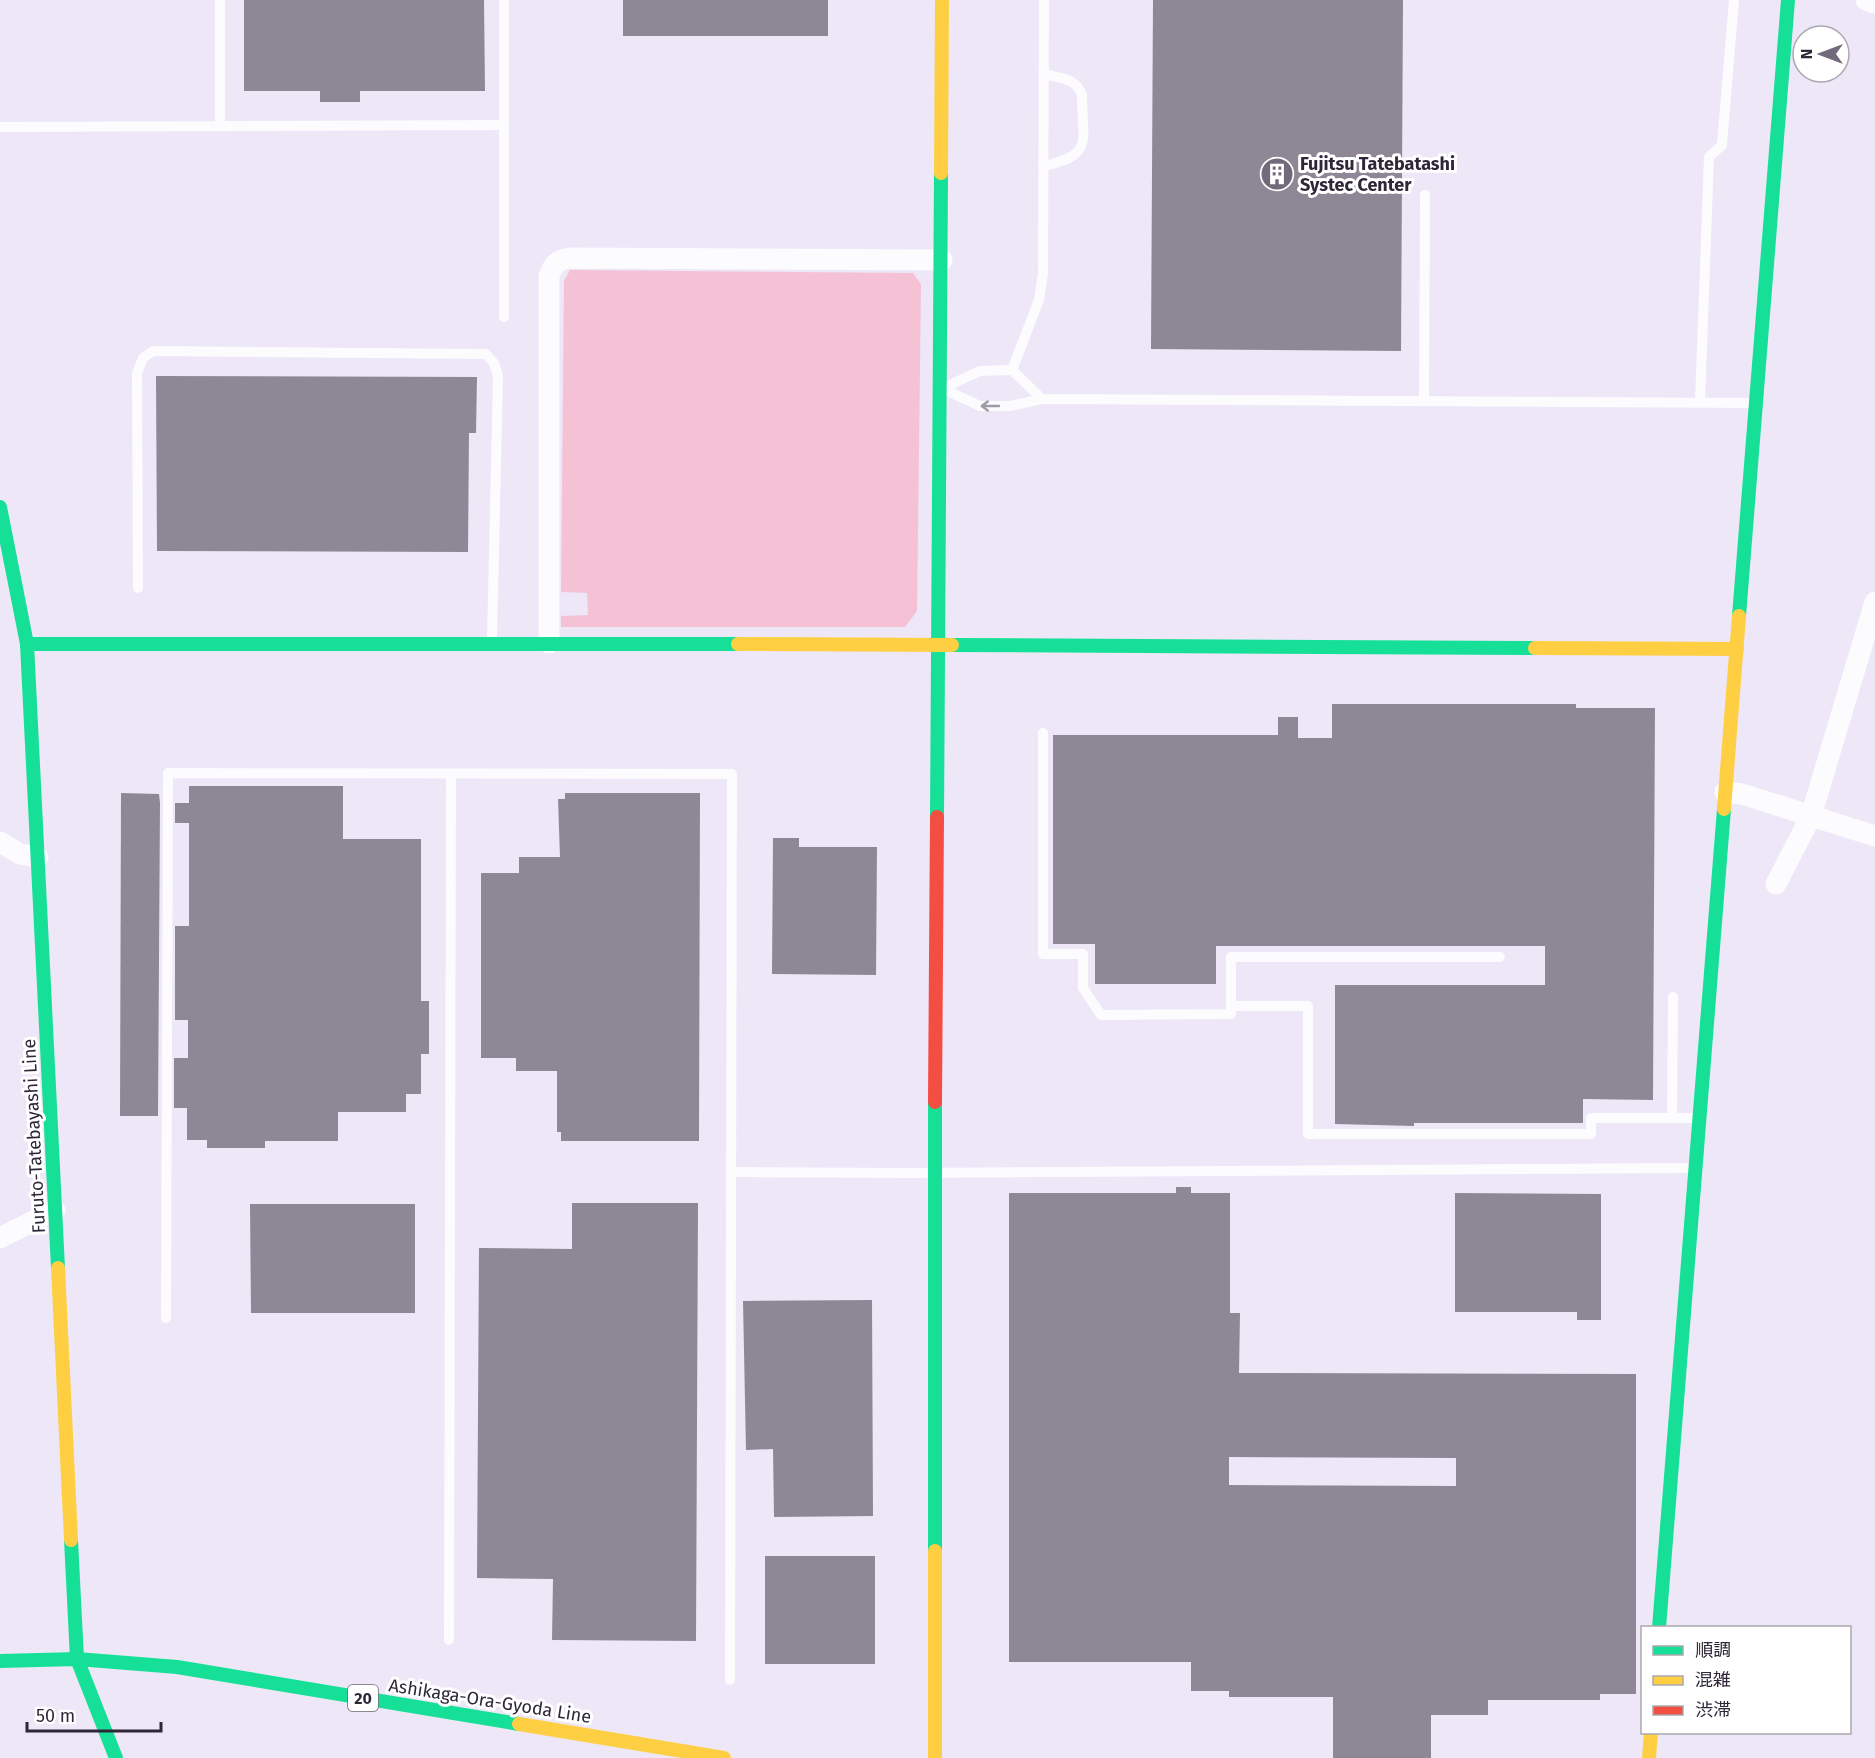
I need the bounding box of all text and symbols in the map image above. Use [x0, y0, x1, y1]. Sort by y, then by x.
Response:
north arrow [1791, 24, 1851, 84]
text: N [1797, 49, 1816, 59]
place label: Fujitsu Tatebatashi Systec Center [1300, 153, 1455, 196]
building icon: Fujitsu Tatebatashi Systec Center [1259, 156, 1295, 192]
one-way arrow [981, 400, 1001, 412]
street label: Furuto-Tatebayashi Line [18, 1038, 50, 1234]
legend [1641, 1626, 1851, 1734]
text: 順調 [1695, 1639, 1731, 1661]
text: 混雑 [1695, 1669, 1731, 1691]
street label: Ashikaga-Ora-Gyoda Line [387, 1674, 593, 1728]
road number: 20 [348, 1685, 378, 1711]
scale bar [27, 1695, 160, 1733]
text: 渋滞 [1695, 1699, 1731, 1721]
text: 50 m [36, 1705, 75, 1727]

